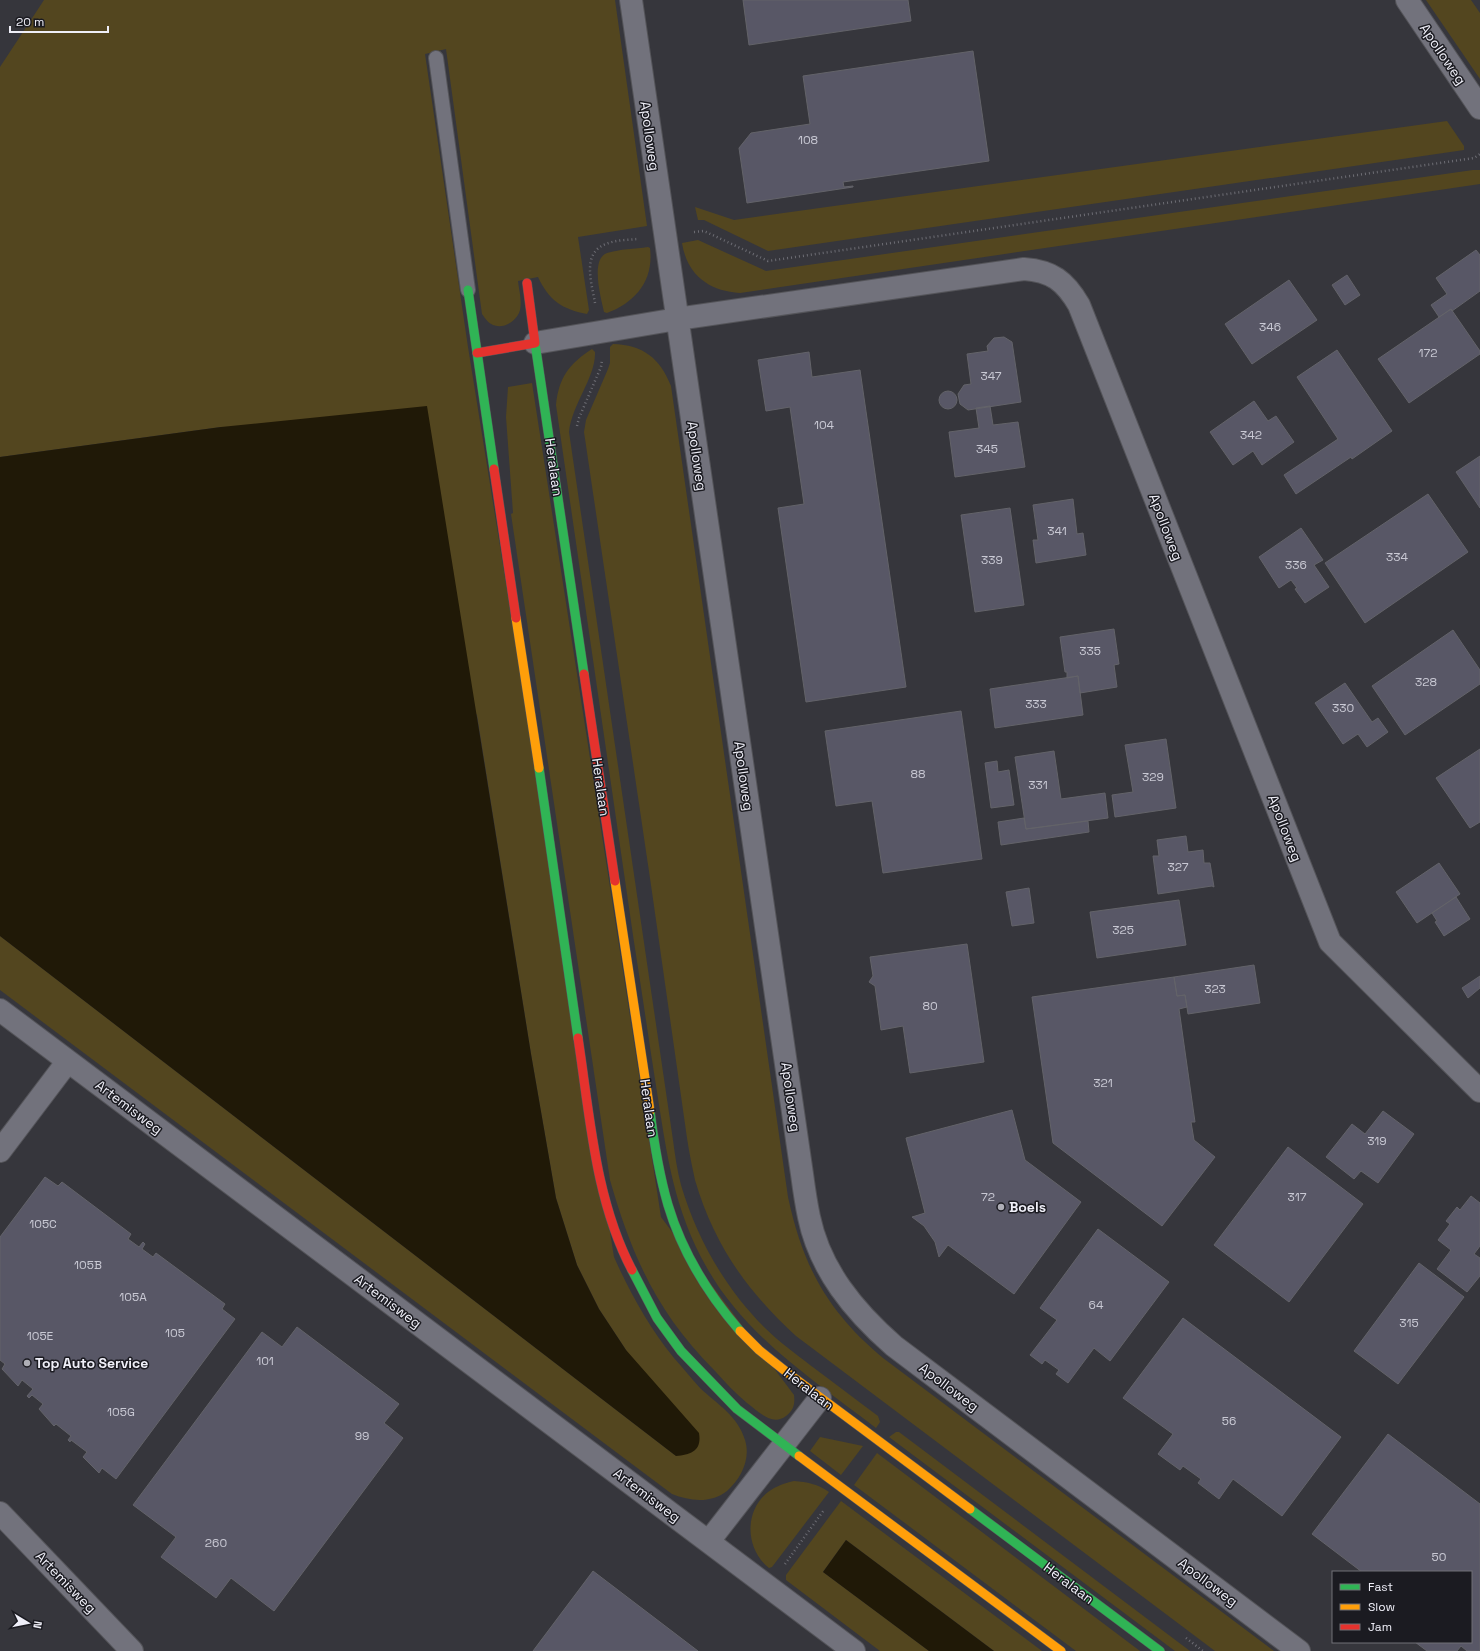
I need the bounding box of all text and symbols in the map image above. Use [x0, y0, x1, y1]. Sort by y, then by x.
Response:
scale bar [10, 8, 108, 34]
text: 20 m [16, 14, 44, 30]
street label: Apolloweg [1416, 20, 1470, 88]
street label: Apolloweg [636, 100, 664, 172]
house number: 108 [798, 132, 818, 148]
house number: 346 [1259, 319, 1281, 335]
house number: 172 [1419, 345, 1437, 361]
house number: 347 [980, 368, 1002, 384]
house number: 104 [814, 417, 835, 433]
street label: Apolloweg [683, 420, 711, 492]
house number: 342 [1240, 427, 1262, 443]
street label: Heralaan [541, 437, 567, 497]
house number: 345 [976, 441, 998, 457]
street label: Apolloweg [1145, 491, 1187, 563]
house number: 341 [1047, 523, 1067, 539]
house number: 334 [1386, 549, 1408, 565]
house number: 339 [981, 552, 1003, 568]
house number: 336 [1285, 557, 1307, 573]
house number: 335 [1079, 643, 1101, 659]
house number: 328 [1415, 674, 1437, 690]
house number: 333 [1025, 696, 1047, 712]
house number: 330 [1332, 700, 1354, 716]
street label: Apolloweg [730, 740, 758, 812]
street label: Heralaan [588, 757, 614, 817]
house number: 88 [911, 766, 925, 782]
house number: 329 [1142, 769, 1164, 785]
house number: 331 [1028, 777, 1048, 793]
street label: Apolloweg [1264, 792, 1306, 864]
house number: 327 [1167, 859, 1189, 875]
house number: 325 [1112, 922, 1134, 938]
house number: 323 [1204, 981, 1226, 997]
house number: 80 [922, 998, 938, 1014]
street label: Apolloweg [777, 1061, 805, 1133]
house number: 321 [1093, 1075, 1113, 1091]
street label: Artemisweg [92, 1076, 166, 1138]
street label: Heralaan [636, 1078, 662, 1138]
house number: 319 [1367, 1133, 1387, 1149]
house number: 72 [981, 1189, 995, 1205]
house number: 317 [1288, 1189, 1307, 1205]
place label: Boels [1009, 1198, 1046, 1216]
marker: Boels [996, 1202, 1006, 1212]
house number: 105C [29, 1216, 57, 1232]
house number: 105B [74, 1257, 102, 1273]
street label: Artemisweg [351, 1270, 425, 1332]
house number: 105A [119, 1289, 147, 1305]
house number: 64 [1089, 1297, 1104, 1313]
house number: 315 [1399, 1315, 1419, 1331]
house number: 105 [165, 1325, 185, 1341]
house number: 105E [27, 1328, 54, 1344]
house number: 101 [256, 1353, 274, 1369]
place label: Top Auto Service [35, 1354, 148, 1372]
marker: Top Auto Service [22, 1358, 32, 1368]
street label: Apolloweg [916, 1359, 982, 1415]
street label: Heralaan [780, 1364, 838, 1414]
house number: 105G [107, 1404, 135, 1420]
house number: 56 [1222, 1413, 1236, 1429]
house number: 99 [355, 1428, 369, 1444]
street label: Artemisweg [610, 1464, 684, 1526]
house number: 260 [205, 1535, 227, 1551]
street label: Artemisweg [32, 1547, 100, 1617]
house number: 50 [1432, 1549, 1446, 1565]
street label: Apolloweg [1175, 1554, 1241, 1610]
street label: Heralaan [1040, 1558, 1098, 1608]
legend [1332, 1571, 1472, 1643]
text: Fast [1368, 1579, 1393, 1595]
text: Slow [1368, 1599, 1395, 1615]
north arrow [8, 1603, 48, 1643]
text: Jam [1368, 1619, 1392, 1635]
text: N [30, 1620, 45, 1630]

